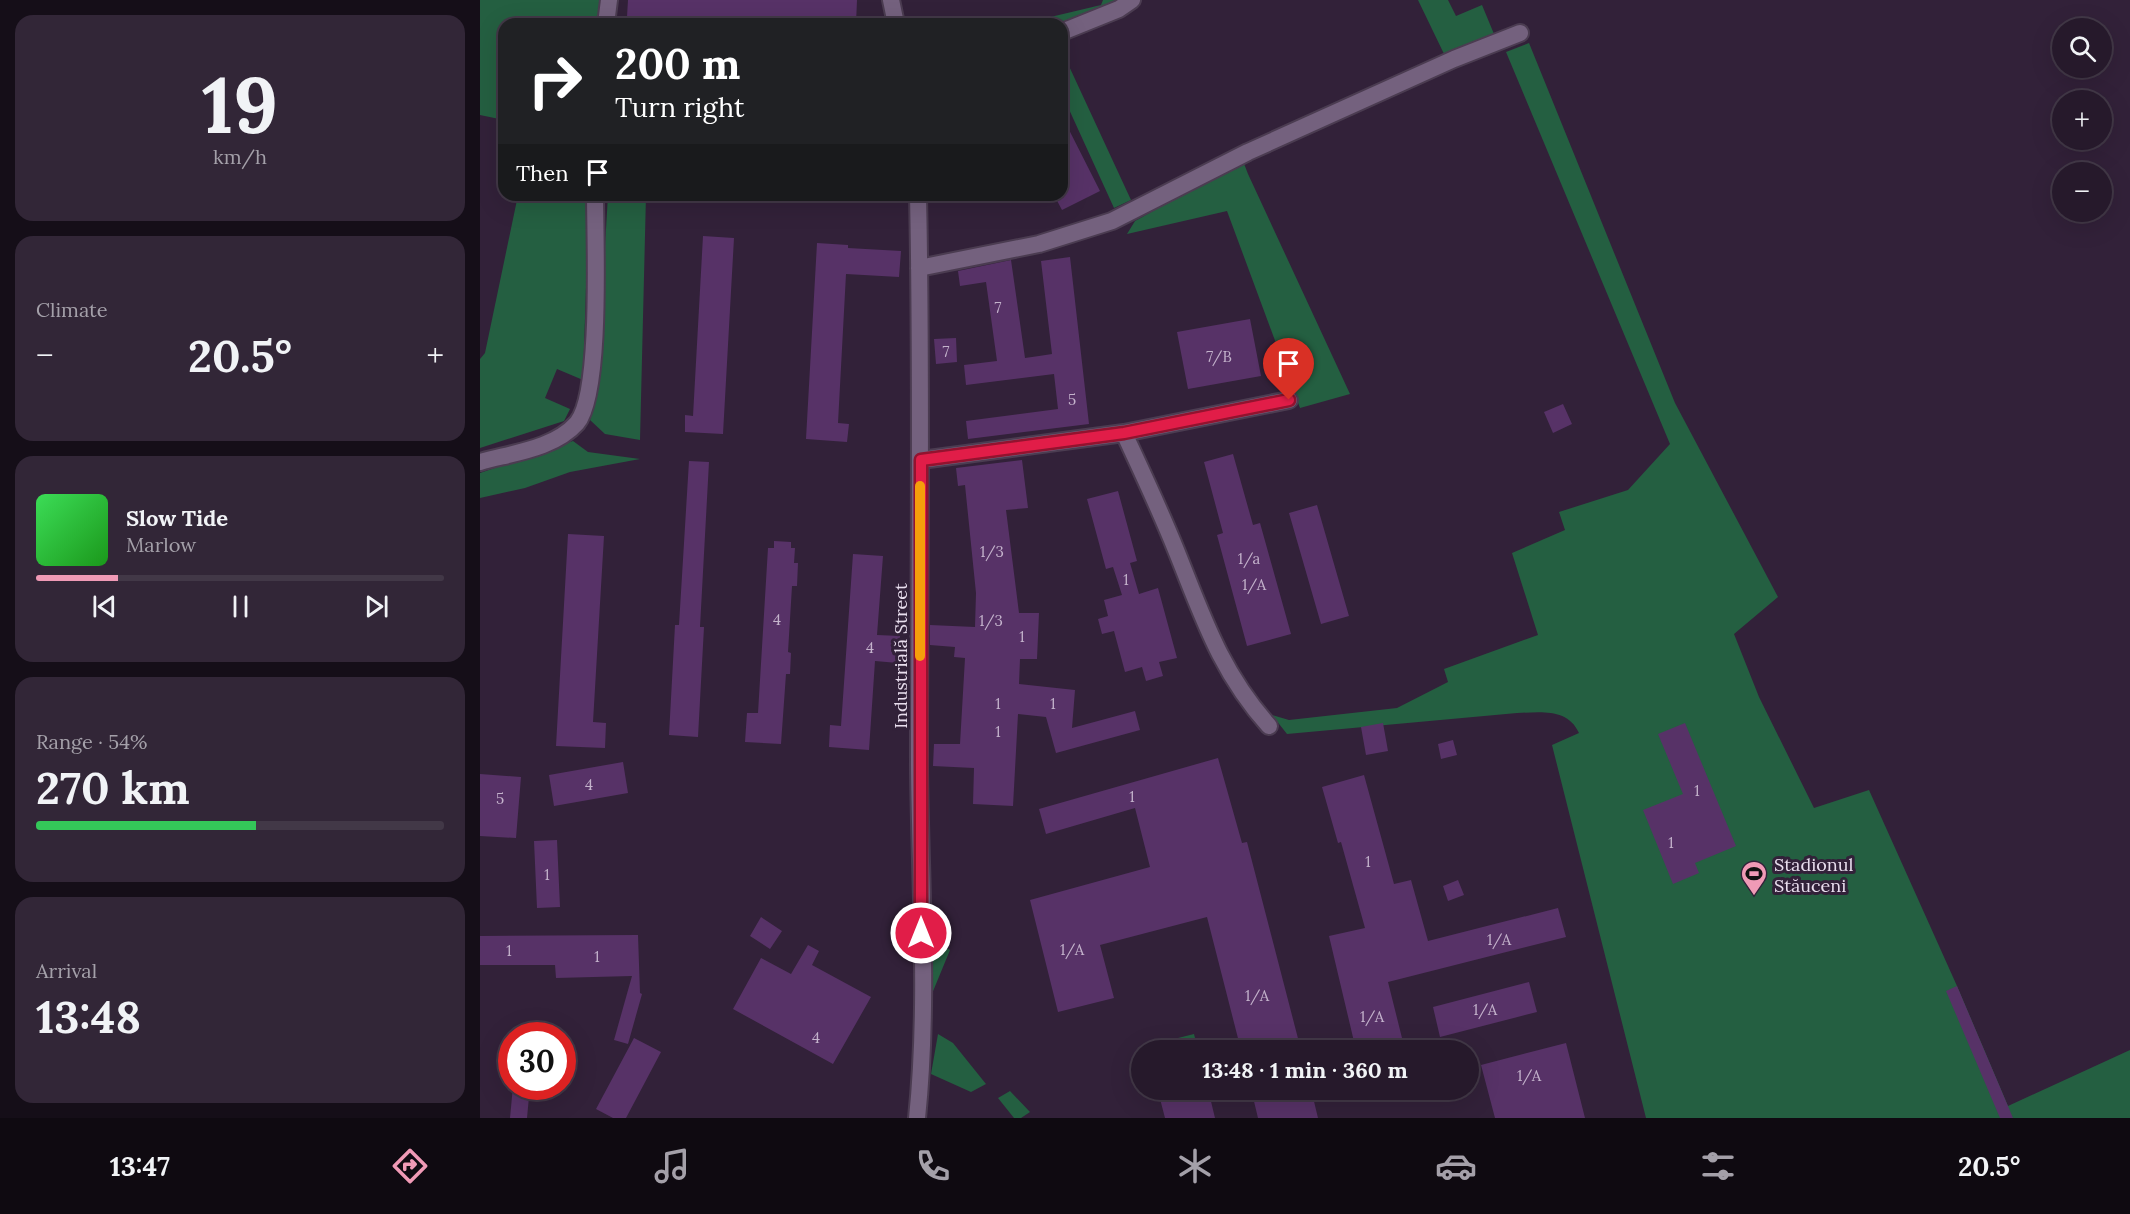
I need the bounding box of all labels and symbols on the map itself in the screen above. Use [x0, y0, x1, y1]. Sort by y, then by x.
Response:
house number: 7 [995, 298, 1002, 317]
pin [1263, 338, 1314, 400]
house number: 7 [943, 342, 950, 361]
house number: 7/B [1206, 347, 1232, 367]
house number: 5 [1068, 390, 1076, 409]
house number: 1/3 [980, 542, 1004, 562]
house number: 1/a [1238, 549, 1261, 569]
house number: 1 [1123, 570, 1129, 589]
house number: 1/A [1242, 575, 1267, 595]
street label: Industrială Street [889, 583, 912, 729]
house number: 4 [773, 610, 781, 629]
house number: 1/3 [979, 611, 1003, 631]
house number: 1 [1019, 627, 1025, 646]
house number: 4 [866, 638, 874, 657]
house number: 1 [995, 694, 1001, 713]
house number: 1 [1050, 694, 1056, 713]
house number: 1 [995, 722, 1001, 741]
house number: 4 [585, 775, 593, 794]
house number: 1 [1694, 781, 1700, 800]
house number: 1 [1129, 787, 1135, 806]
house number: 5 [496, 789, 504, 808]
house number: 1 [1668, 833, 1674, 852]
house number: 1 [1365, 852, 1371, 871]
place label: Stadionul Stăuceni [1774, 853, 1853, 897]
sports icon: Stadionul Stăuceni [1739, 859, 1769, 897]
house number: 1 [544, 865, 550, 884]
position arrow [889, 901, 953, 965]
house number: 1/A [1487, 930, 1512, 950]
house number: 1/A [1060, 940, 1085, 960]
house number: 1 [506, 941, 512, 960]
house number: 1 [594, 947, 600, 966]
house number: 1/A [1245, 986, 1270, 1006]
house number: 1/A [1473, 1000, 1498, 1020]
house number: 1/A [1360, 1007, 1385, 1027]
speed limit sign: 30 [498, 1022, 576, 1100]
house number: 4 [812, 1028, 820, 1047]
house number: 1/A [1517, 1066, 1542, 1086]

